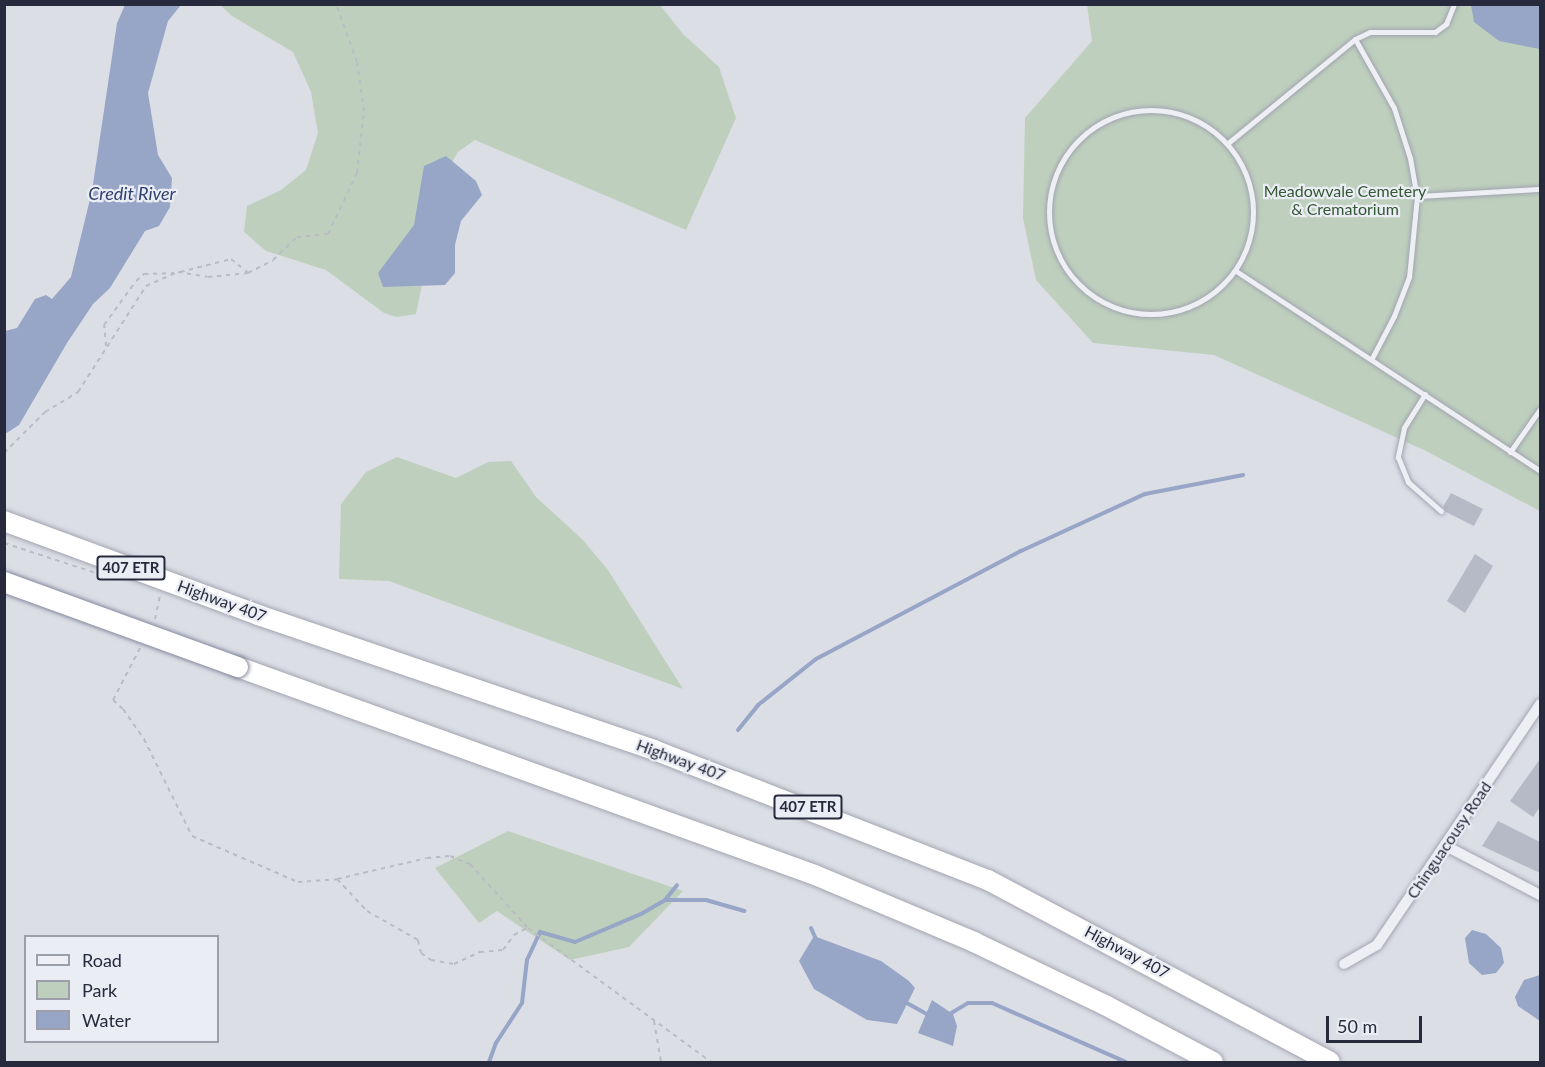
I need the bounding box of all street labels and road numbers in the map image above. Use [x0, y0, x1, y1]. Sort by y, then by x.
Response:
road number: 407 ETR [95, 556, 167, 580]
street label: Highway 407 [175, 576, 269, 626]
street label: Highway 407 [634, 735, 728, 785]
street label: Chinguacousy Road [1403, 778, 1495, 902]
road number: 407 ETR [772, 795, 844, 819]
street label: Highway 407 [1081, 922, 1173, 982]

